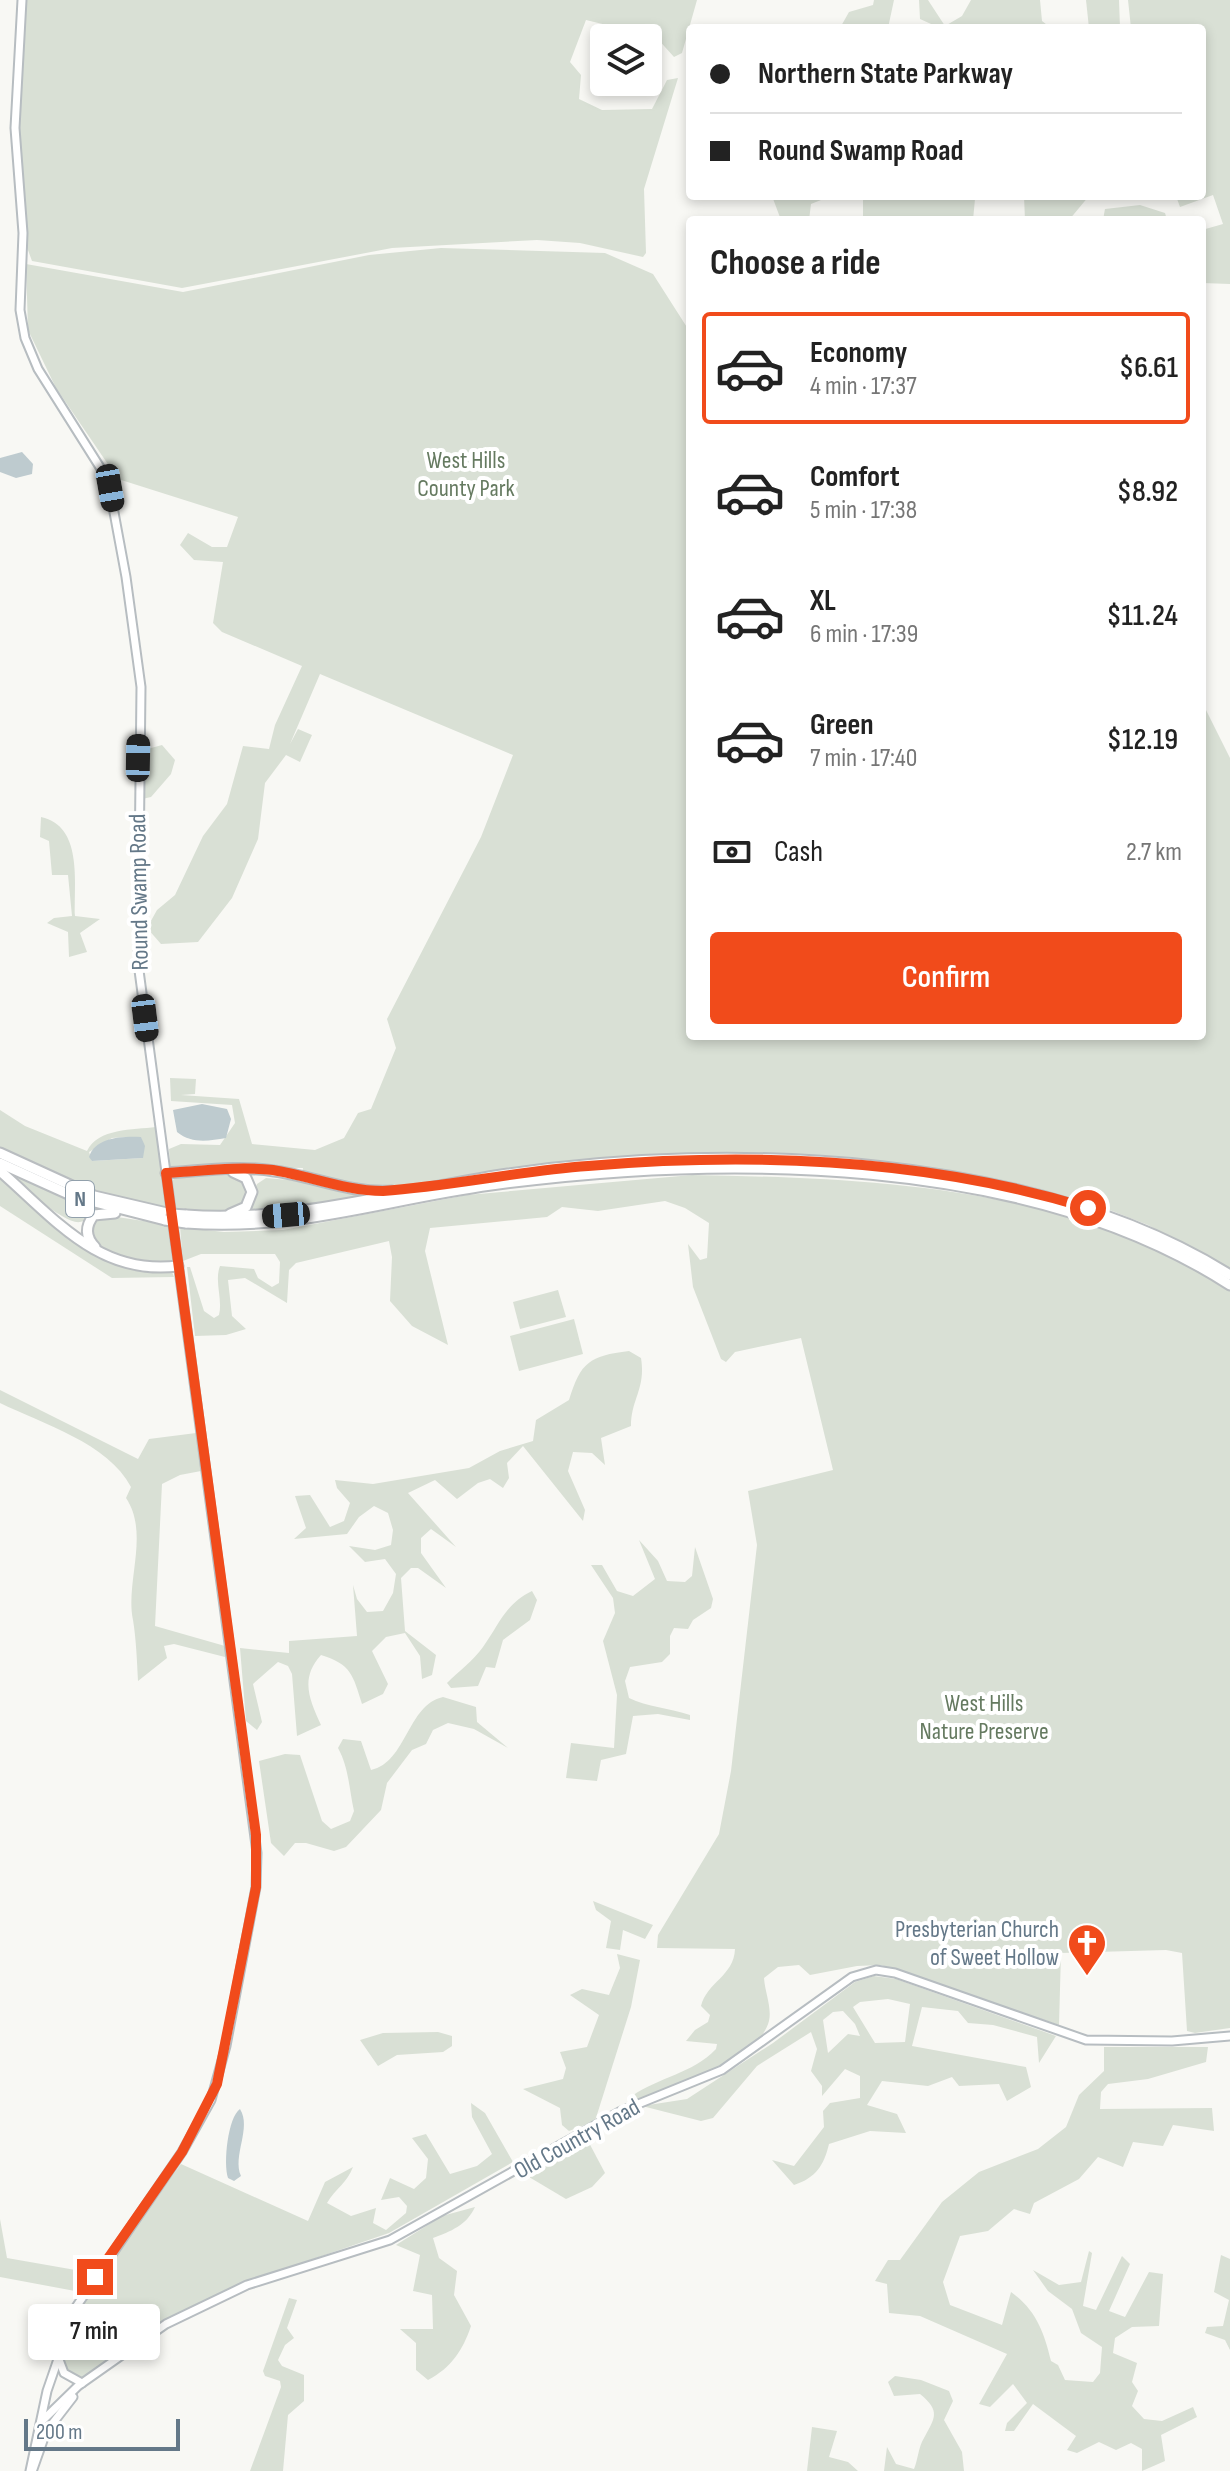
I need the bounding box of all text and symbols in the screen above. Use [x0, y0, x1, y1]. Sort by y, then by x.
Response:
map controls [590, 24, 662, 96]
button: layers [590, 24, 662, 96]
text: Northern State Parkway [758, 56, 1013, 92]
text: Round Swamp Road [758, 133, 964, 169]
text: Choose a ride [710, 242, 881, 285]
icon: car [714, 332, 786, 404]
text: Economy [810, 335, 907, 371]
text: $6.61 [1119, 350, 1178, 386]
text: 4 min · 17:37 [810, 371, 917, 402]
park label: West Hills County Park [417, 446, 515, 503]
icon: car [714, 456, 786, 528]
text: Comfort [810, 459, 900, 495]
car [94, 462, 126, 514]
text: $8.92 [1117, 474, 1178, 510]
text: 5 min · 17:38 [810, 495, 917, 526]
icon: car [714, 580, 786, 652]
text: XL [810, 583, 836, 619]
text: $11.24 [1106, 598, 1178, 634]
text: 6 min · 17:39 [810, 619, 918, 650]
icon: car [714, 704, 786, 776]
text: Green [810, 707, 874, 743]
text: $12.19 [1107, 722, 1178, 758]
car [126, 734, 150, 782]
text: 7 min · 17:40 [810, 743, 917, 774]
street label: Round Swamp Road [123, 813, 155, 971]
icon: cash [710, 830, 754, 874]
text: Cash [774, 834, 823, 870]
text: 2.7 km [1126, 837, 1182, 868]
button: Confirm [710, 932, 1182, 1024]
car [130, 993, 160, 1043]
road number: N [66, 1181, 94, 1217]
route start [1070, 1190, 1106, 1226]
car [261, 1201, 311, 1229]
park label: West Hills Nature Preserve [919, 1689, 1049, 1746]
place label: Presbyterian Church of Sweet Hollow [895, 1915, 1059, 1972]
church icon: Presbyterian Church of Sweet Hollow [1066, 1922, 1108, 1977]
street label: Old Country Road [509, 2093, 645, 2185]
route end [77, 2259, 113, 2295]
callout: 7 min [29, 2305, 161, 2361]
text: 7 min [70, 2316, 118, 2347]
scale bar [24, 2415, 180, 2451]
text: 200 m [36, 2419, 82, 2446]

